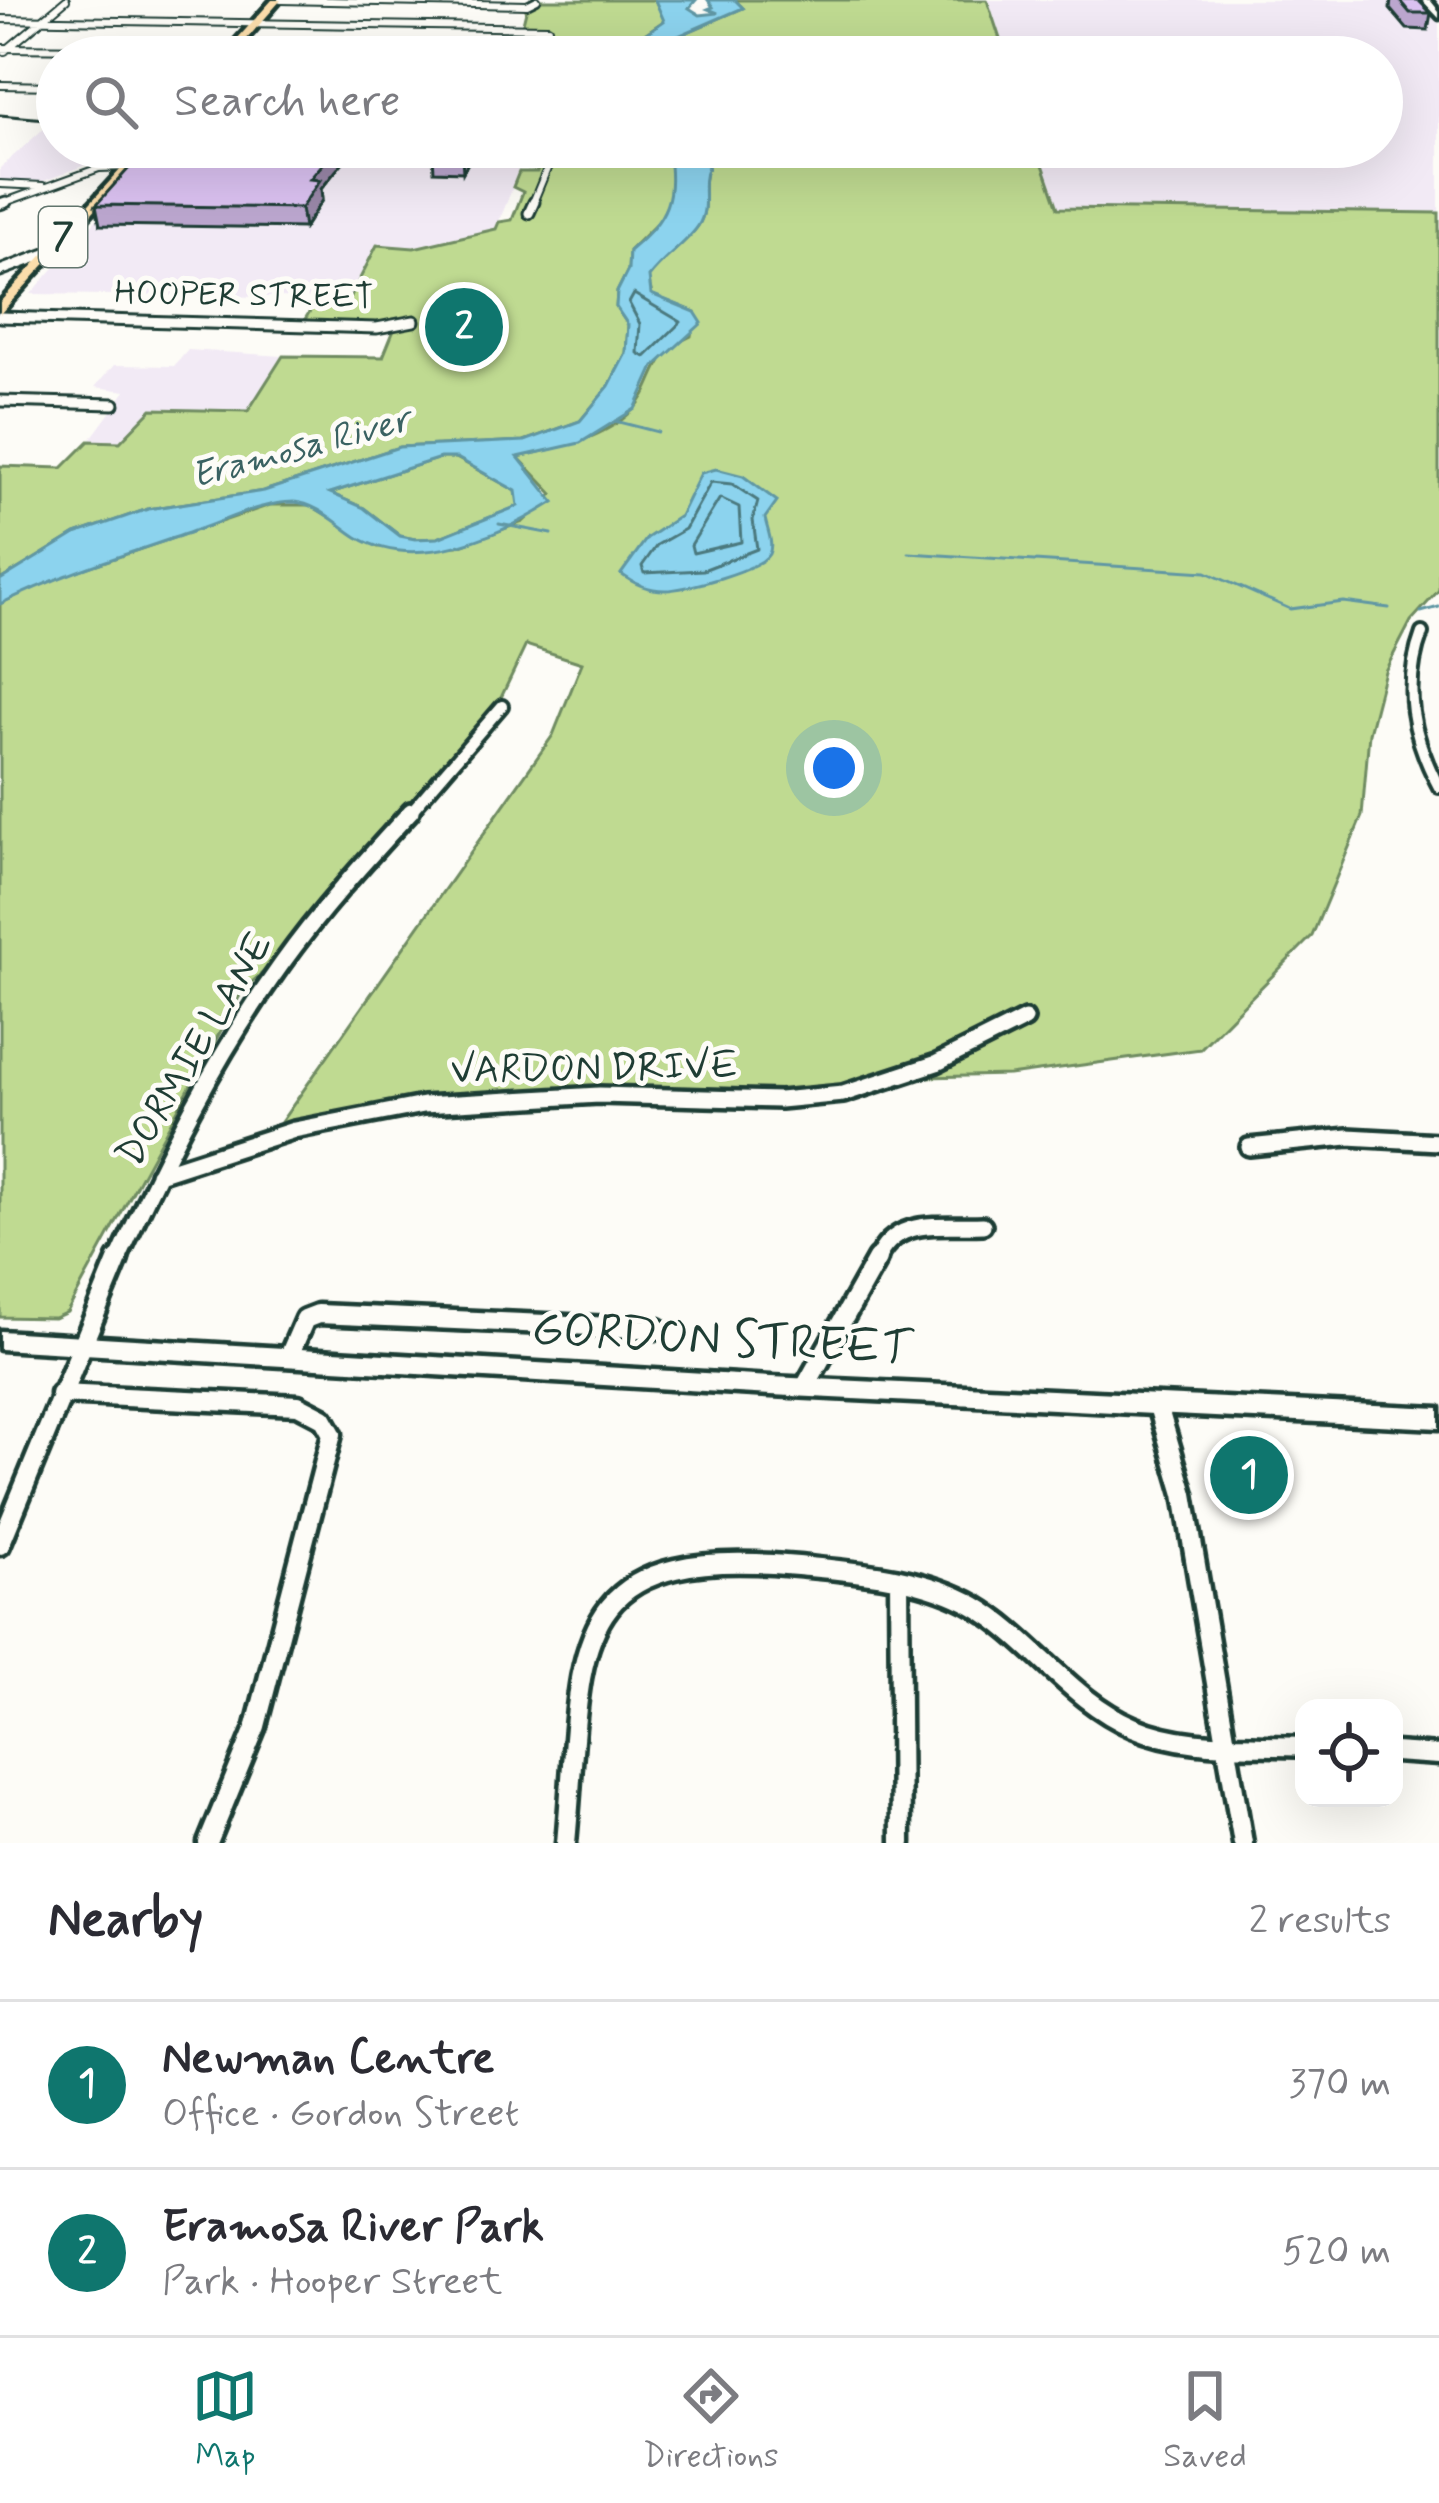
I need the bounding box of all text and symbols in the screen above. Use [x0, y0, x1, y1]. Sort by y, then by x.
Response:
search box [36, 36, 1403, 168]
icon: search [78, 69, 144, 135]
text: Search here [174, 73, 401, 132]
road number: 7 [39, 207, 87, 267]
street label: HOOPER STREET [114, 272, 374, 320]
pin: 2 [425, 282, 503, 372]
water label: Eramosa River [187, 396, 420, 501]
your location [804, 738, 864, 798]
street label: DORMIE LANE [106, 923, 286, 1177]
street label: VARDON DRIVE [450, 1041, 738, 1097]
street label: GORDON STREET [530, 1299, 915, 1382]
pin: 1 [1210, 1430, 1288, 1520]
map controls [1295, 1699, 1403, 1807]
button: locate [1295, 1699, 1403, 1807]
text: Nearby [48, 1888, 203, 1954]
text: 2 results [1249, 1896, 1391, 1947]
text: Newman Centre [162, 2030, 494, 2089]
text: 1 [78, 2059, 96, 2110]
text: 370 m [1289, 2059, 1391, 2110]
text: Office · Gordon Street [162, 2089, 519, 2140]
text: Eramosa River Park [162, 2198, 544, 2257]
text: 2 [77, 2227, 97, 2278]
text: 520 m [1282, 2227, 1391, 2278]
text: Park · Hooper Street [162, 2257, 502, 2308]
tab: Map [192, 2363, 258, 2479]
tab: Directions [643, 2363, 779, 2479]
tab: Saved [1163, 2363, 1247, 2479]

